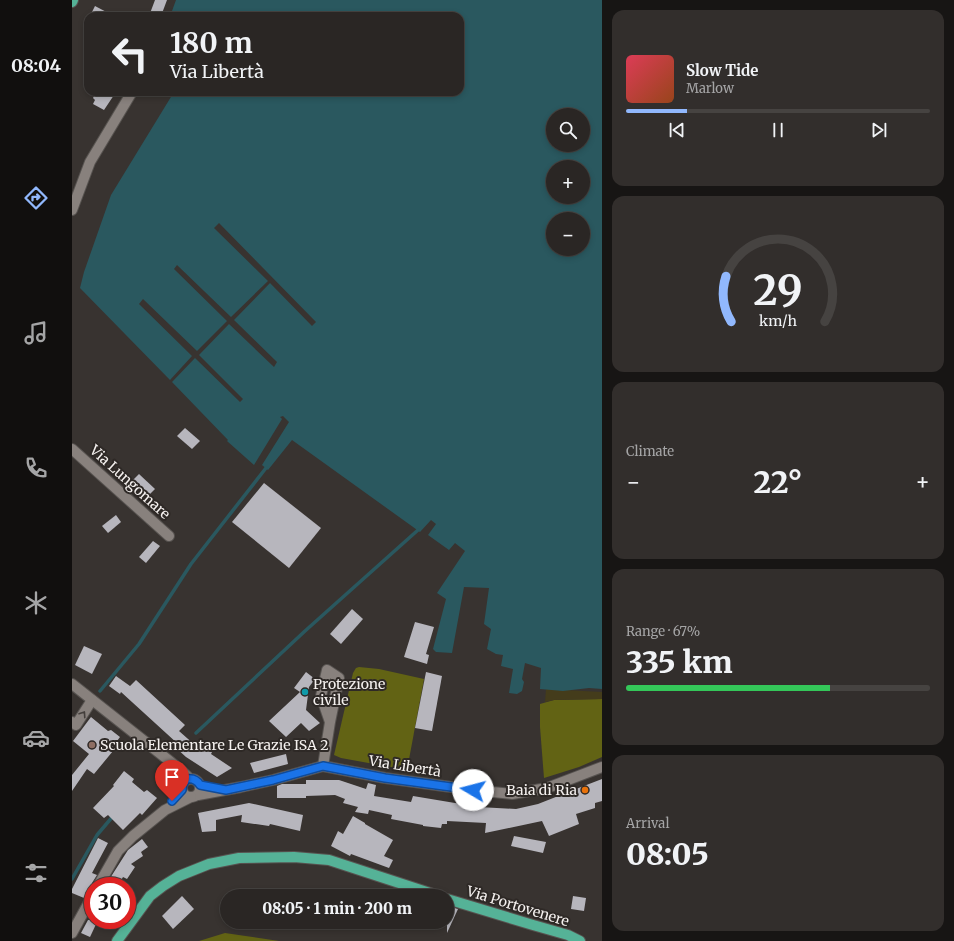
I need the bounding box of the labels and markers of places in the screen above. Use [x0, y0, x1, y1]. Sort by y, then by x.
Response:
place label: Protezione civile [313, 675, 385, 709]
marker: Protezione civile [300, 687, 310, 697]
place label: Scuola Elementare Le Grazie ISA 2 [100, 736, 329, 754]
marker: Scuola Elementare Le Grazie ISA 2 [87, 740, 97, 750]
pin [155, 760, 189, 801]
place label: Baia di Ria [506, 781, 577, 799]
marker: Baia di Ria [580, 785, 590, 795]

